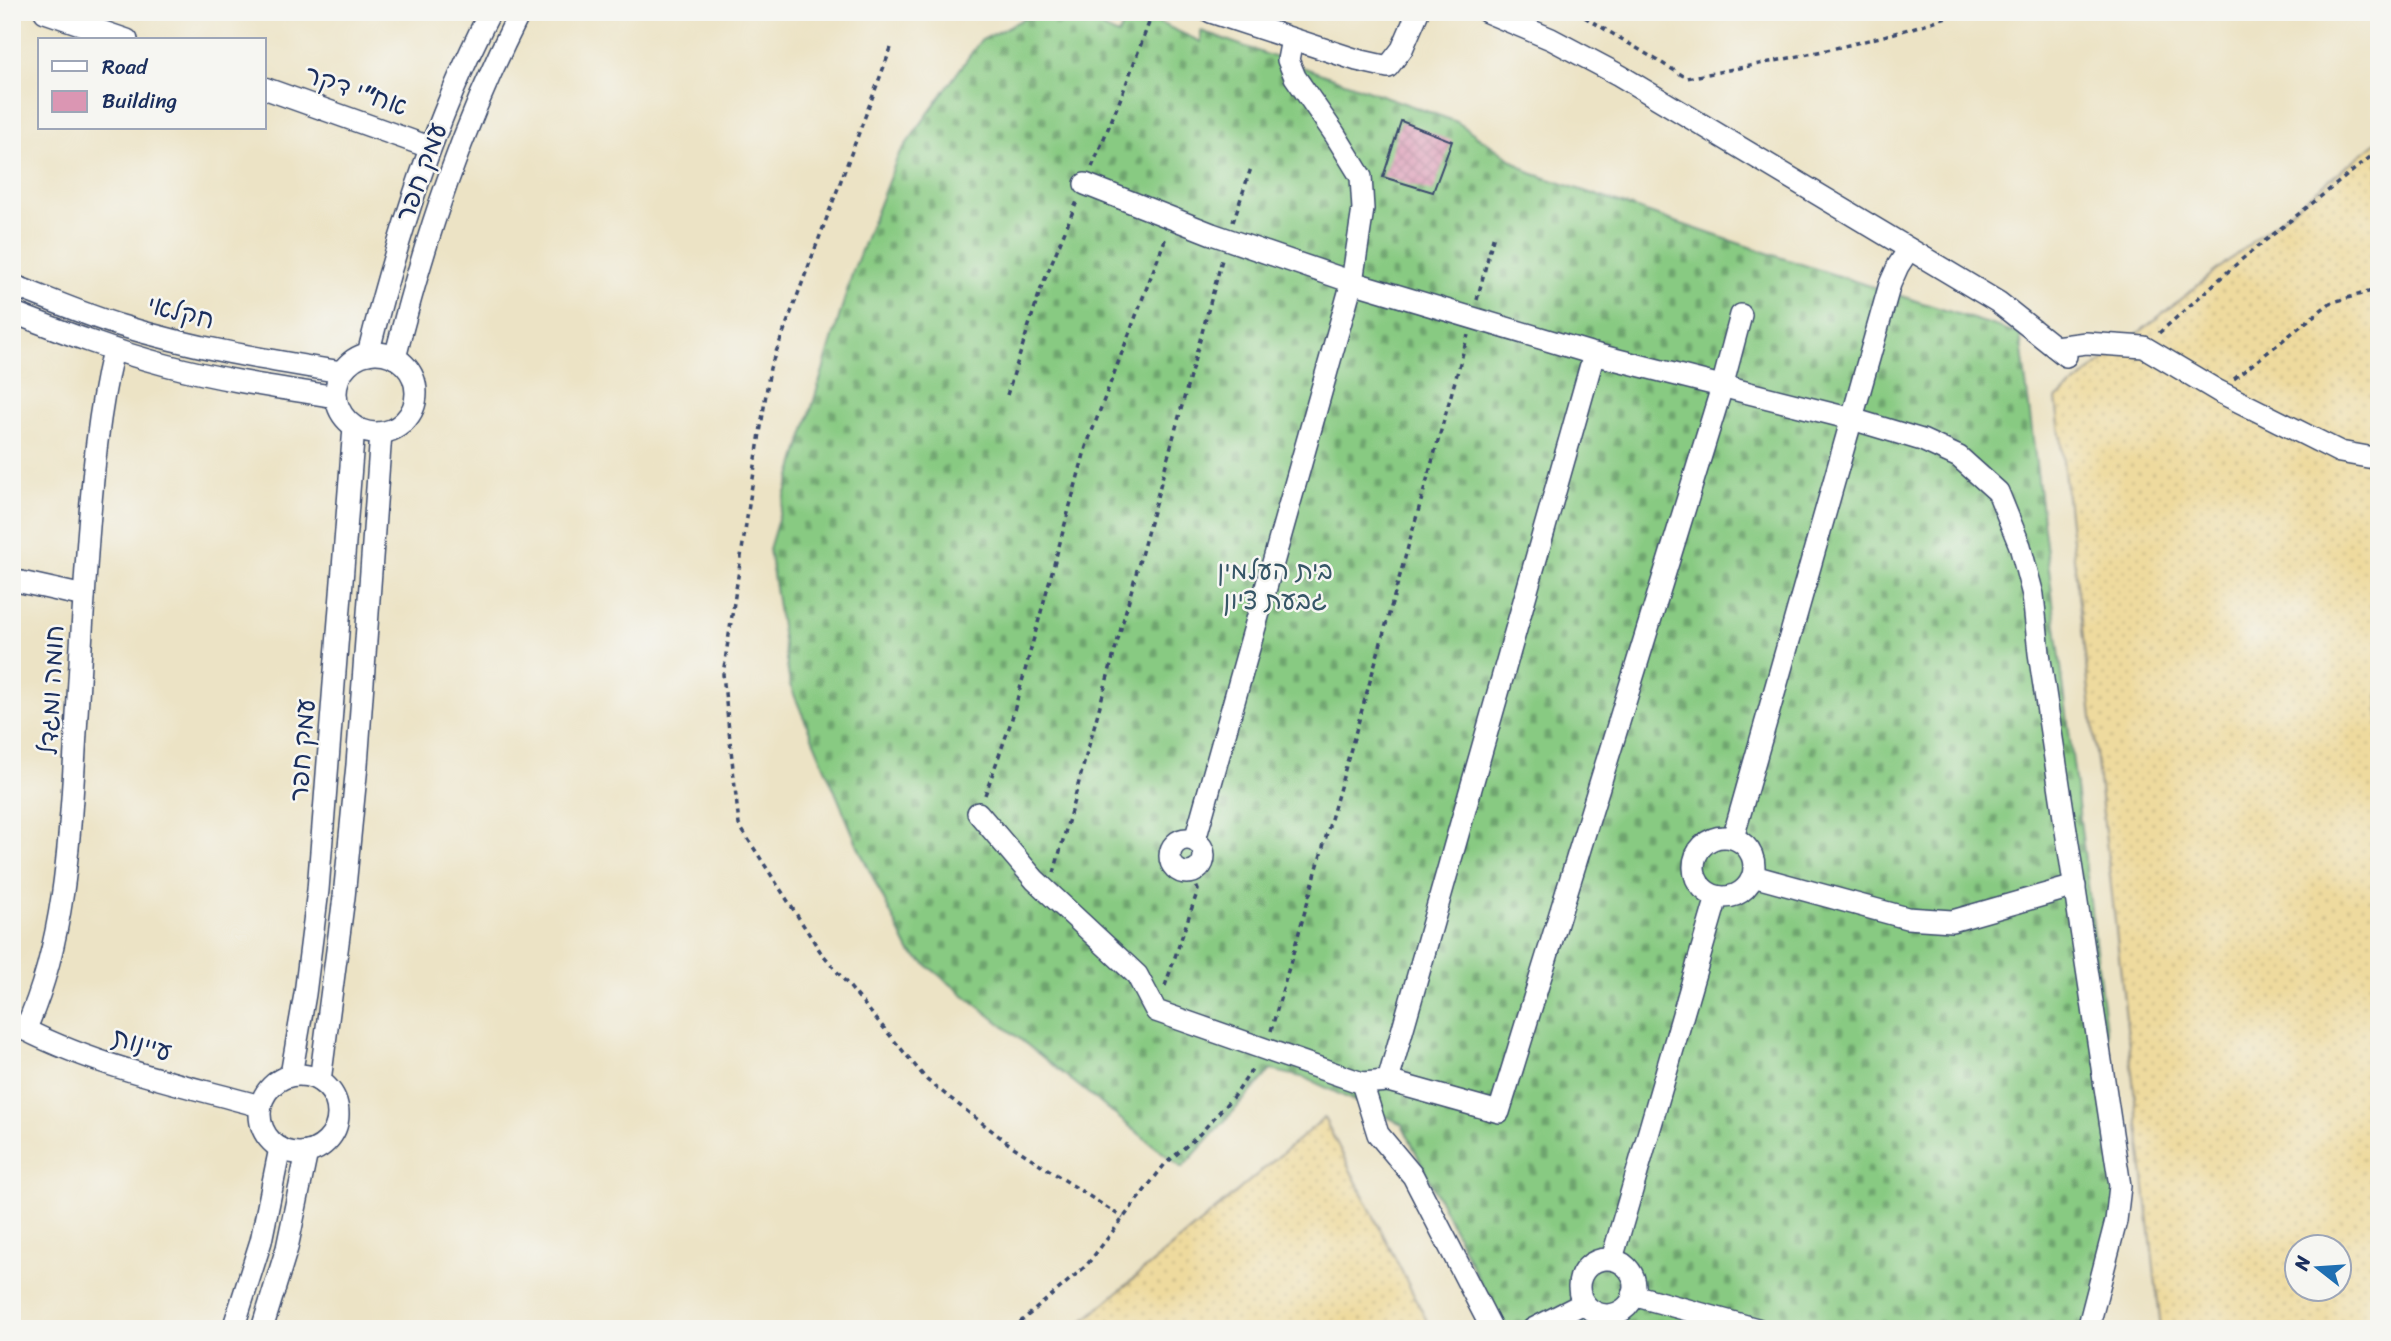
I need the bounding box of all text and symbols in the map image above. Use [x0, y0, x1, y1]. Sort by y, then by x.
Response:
legend [38, 38, 266, 130]
text: Road [102, 48, 149, 86]
street label: אח"י דקר [298, 51, 414, 129]
text: Building [102, 82, 178, 120]
street label: עמק חפר [382, 115, 460, 229]
street label: חקלאי [142, 281, 220, 343]
park label: בית העלמין גבעת ציון [1217, 547, 1333, 623]
street label: חומה ומגדל [25, 624, 77, 756]
street label: עמק חפר [275, 697, 329, 803]
street label: עיינות [107, 1014, 177, 1074]
north arrow [2282, 1232, 2352, 1302]
text: N [2284, 1251, 2320, 1275]

